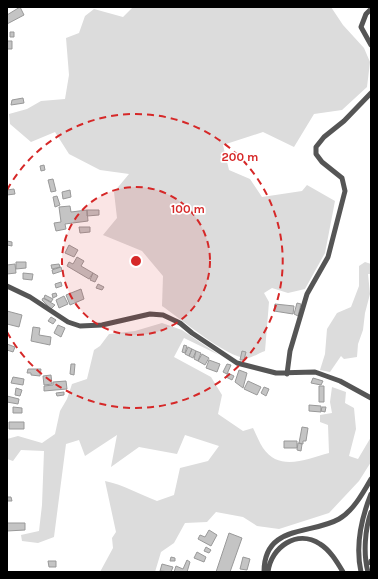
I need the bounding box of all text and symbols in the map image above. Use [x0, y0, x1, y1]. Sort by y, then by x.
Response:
text: 200 m [222, 150, 258, 164]
text: 100 m [171, 202, 205, 216]
centre of rings [129, 254, 143, 268]

